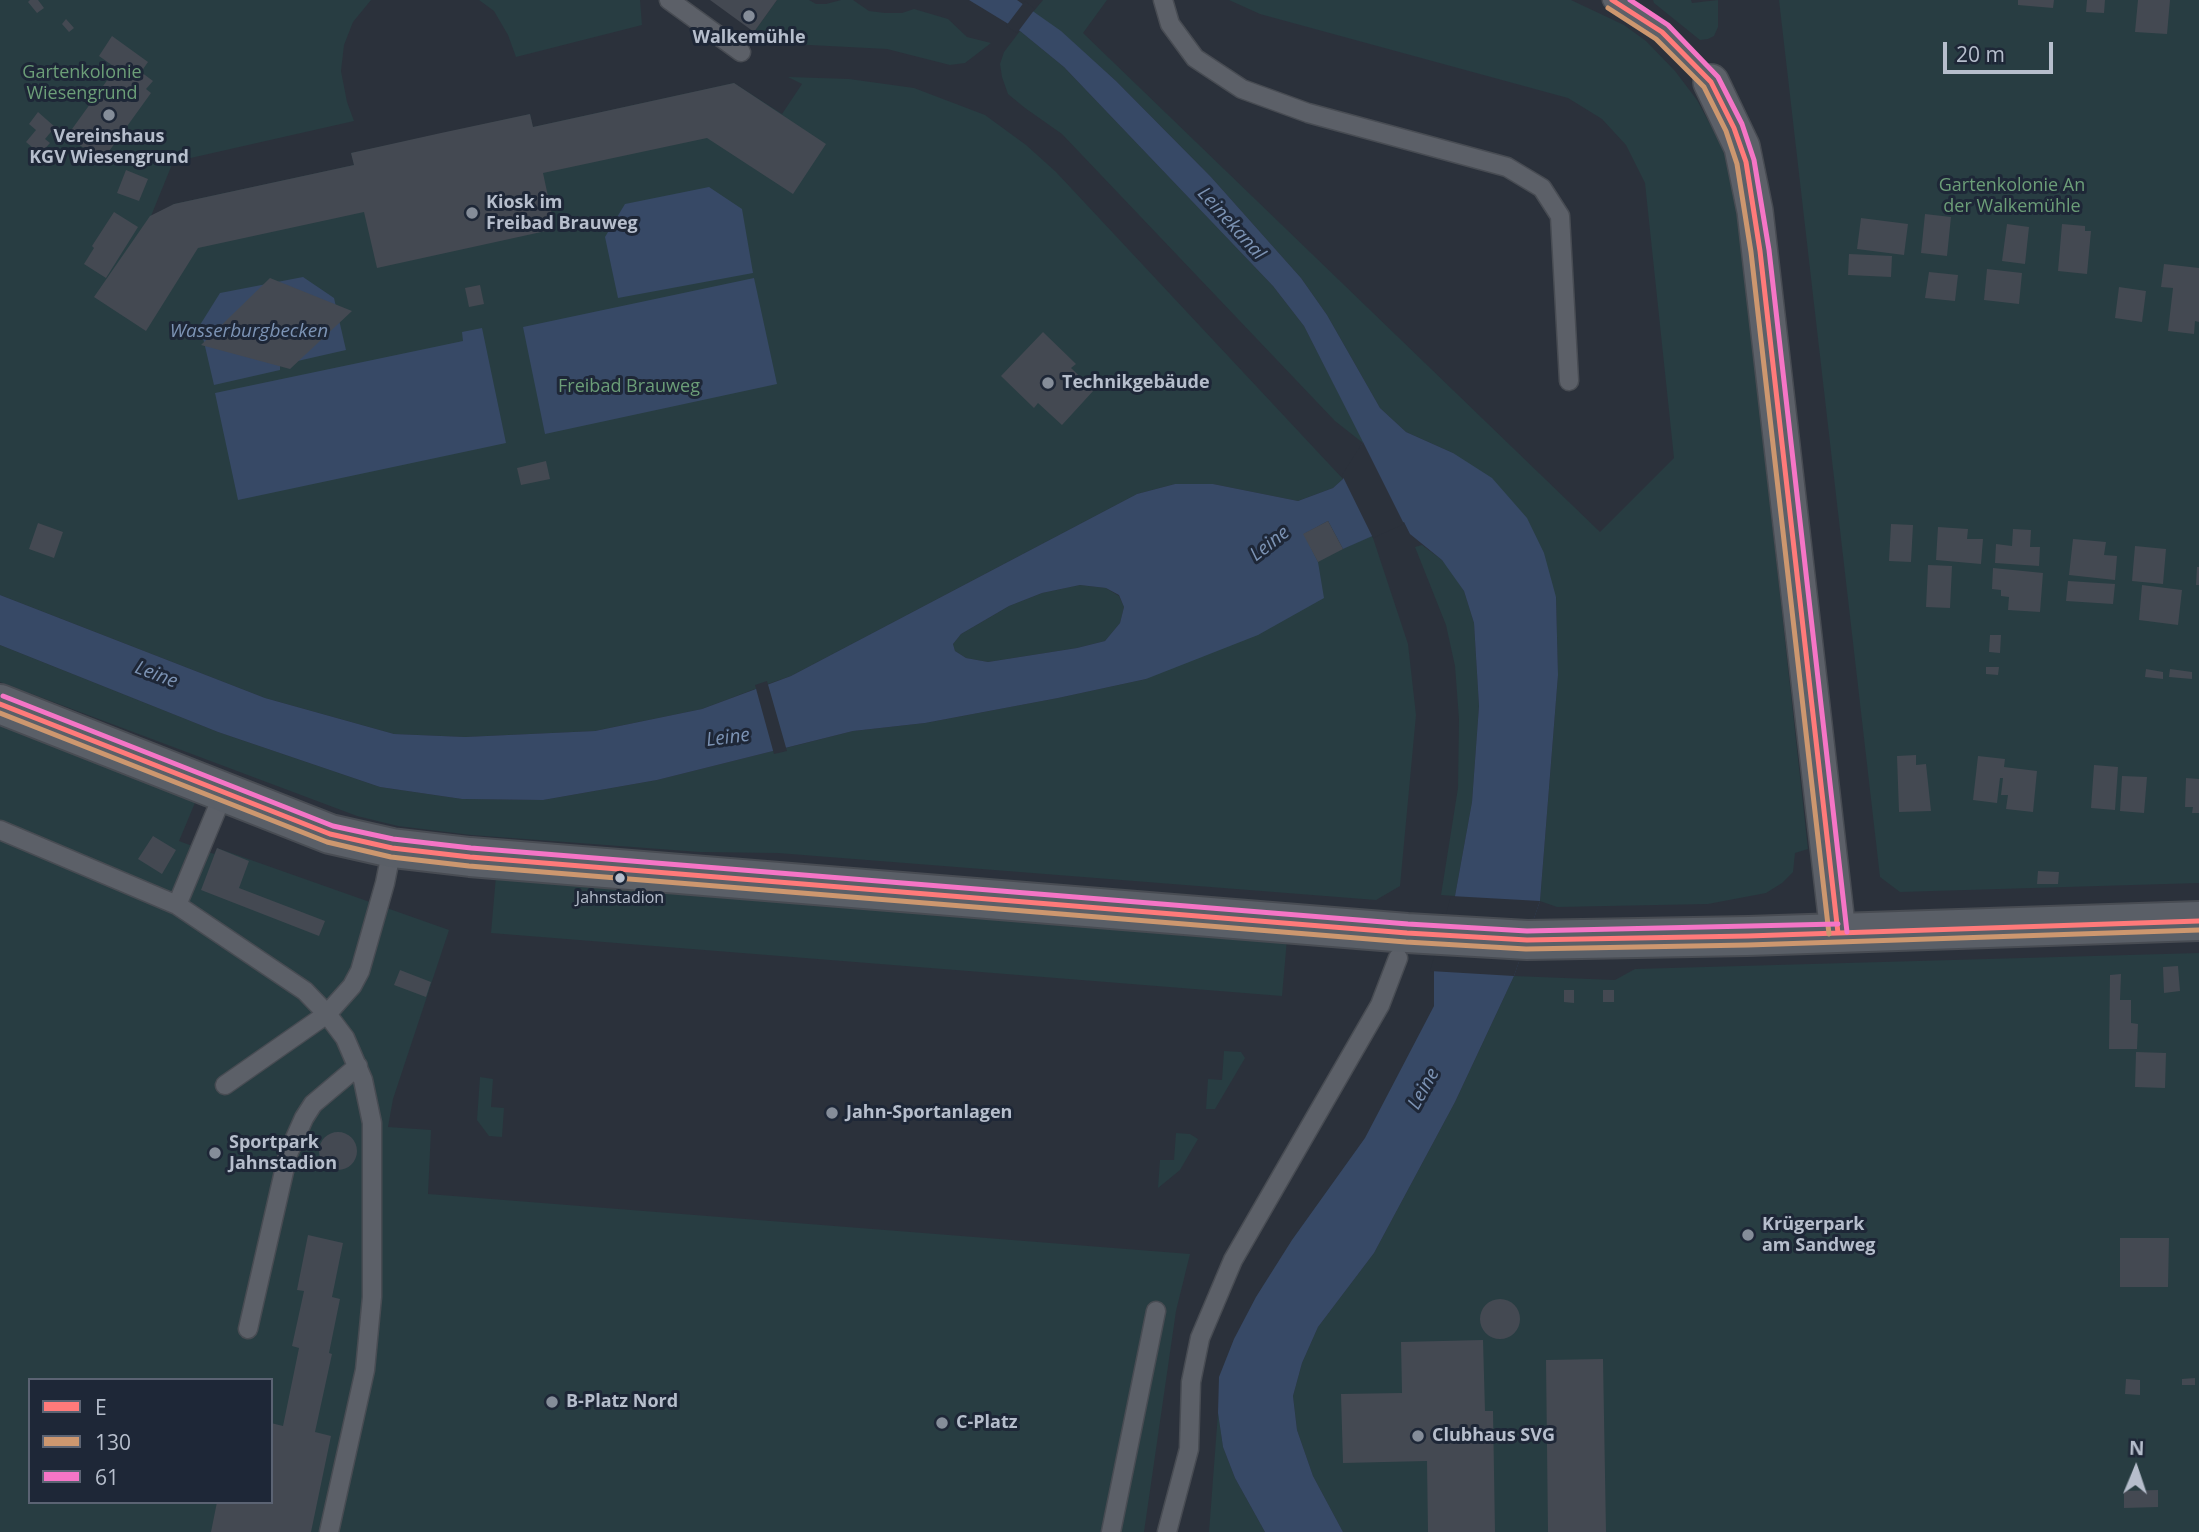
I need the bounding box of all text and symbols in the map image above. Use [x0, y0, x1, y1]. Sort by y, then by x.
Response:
marker: Walkemühle [741, 8, 757, 24]
place label: Walkemühle [692, 27, 806, 49]
scale bar [1947, 28, 2057, 72]
text: 20 m [1956, 40, 2005, 68]
park label: Gartenkolonie Wiesengrund [22, 62, 142, 104]
marker: Vereinshaus KGV Wiesengrund [101, 107, 117, 123]
place label: Vereinshaus KGV Wiesengrund [29, 126, 189, 168]
park label: Gartenkolonie An der Walkemühle [1939, 175, 2085, 218]
water label: Leinekanal [1192, 183, 1270, 265]
place label: Kiosk im Freibad Brauweg [486, 192, 638, 234]
marker: Kiosk im Freibad Brauweg [464, 205, 480, 221]
water label: Wasserburgbecken [170, 321, 328, 343]
place label: Technikgebäude [1062, 372, 1210, 394]
marker: Technikgebäude [1040, 375, 1056, 391]
park label: Freibad Brauweg [558, 376, 700, 398]
water label: Leine [1246, 522, 1294, 566]
water label: Leine [131, 657, 181, 693]
water label: Leine [705, 724, 751, 752]
marker: Jahnstadion [613, 871, 627, 885]
place label: Jahnstadion [576, 888, 664, 908]
water label: Leine [1403, 1064, 1445, 1114]
place label: Jahn-Sportanlagen [846, 1102, 1012, 1124]
marker: Jahn-Sportanlagen [824, 1105, 840, 1121]
place label: Sportpark Jahnstadion [229, 1132, 337, 1174]
marker: Sportpark Jahnstadion [207, 1145, 223, 1161]
place label: Krügerpark am Sandweg [1762, 1214, 1875, 1256]
marker: Krügerpark am Sandweg [1740, 1227, 1756, 1243]
legend [28, 1378, 273, 1504]
place label: B-Platz Nord [566, 1391, 678, 1413]
text: E [95, 1393, 107, 1421]
marker: B-Platz Nord [544, 1394, 560, 1410]
place label: C-Platz [956, 1412, 1018, 1434]
marker: C-Platz [934, 1415, 950, 1431]
place label: Clubhaus SVG [1432, 1425, 1555, 1447]
text: 130 [95, 1428, 131, 1456]
marker: Clubhaus SVG [1410, 1428, 1426, 1444]
north arrow [2101, 1434, 2171, 1504]
text: N [2129, 1435, 2145, 1461]
text: 61 [95, 1463, 119, 1491]

